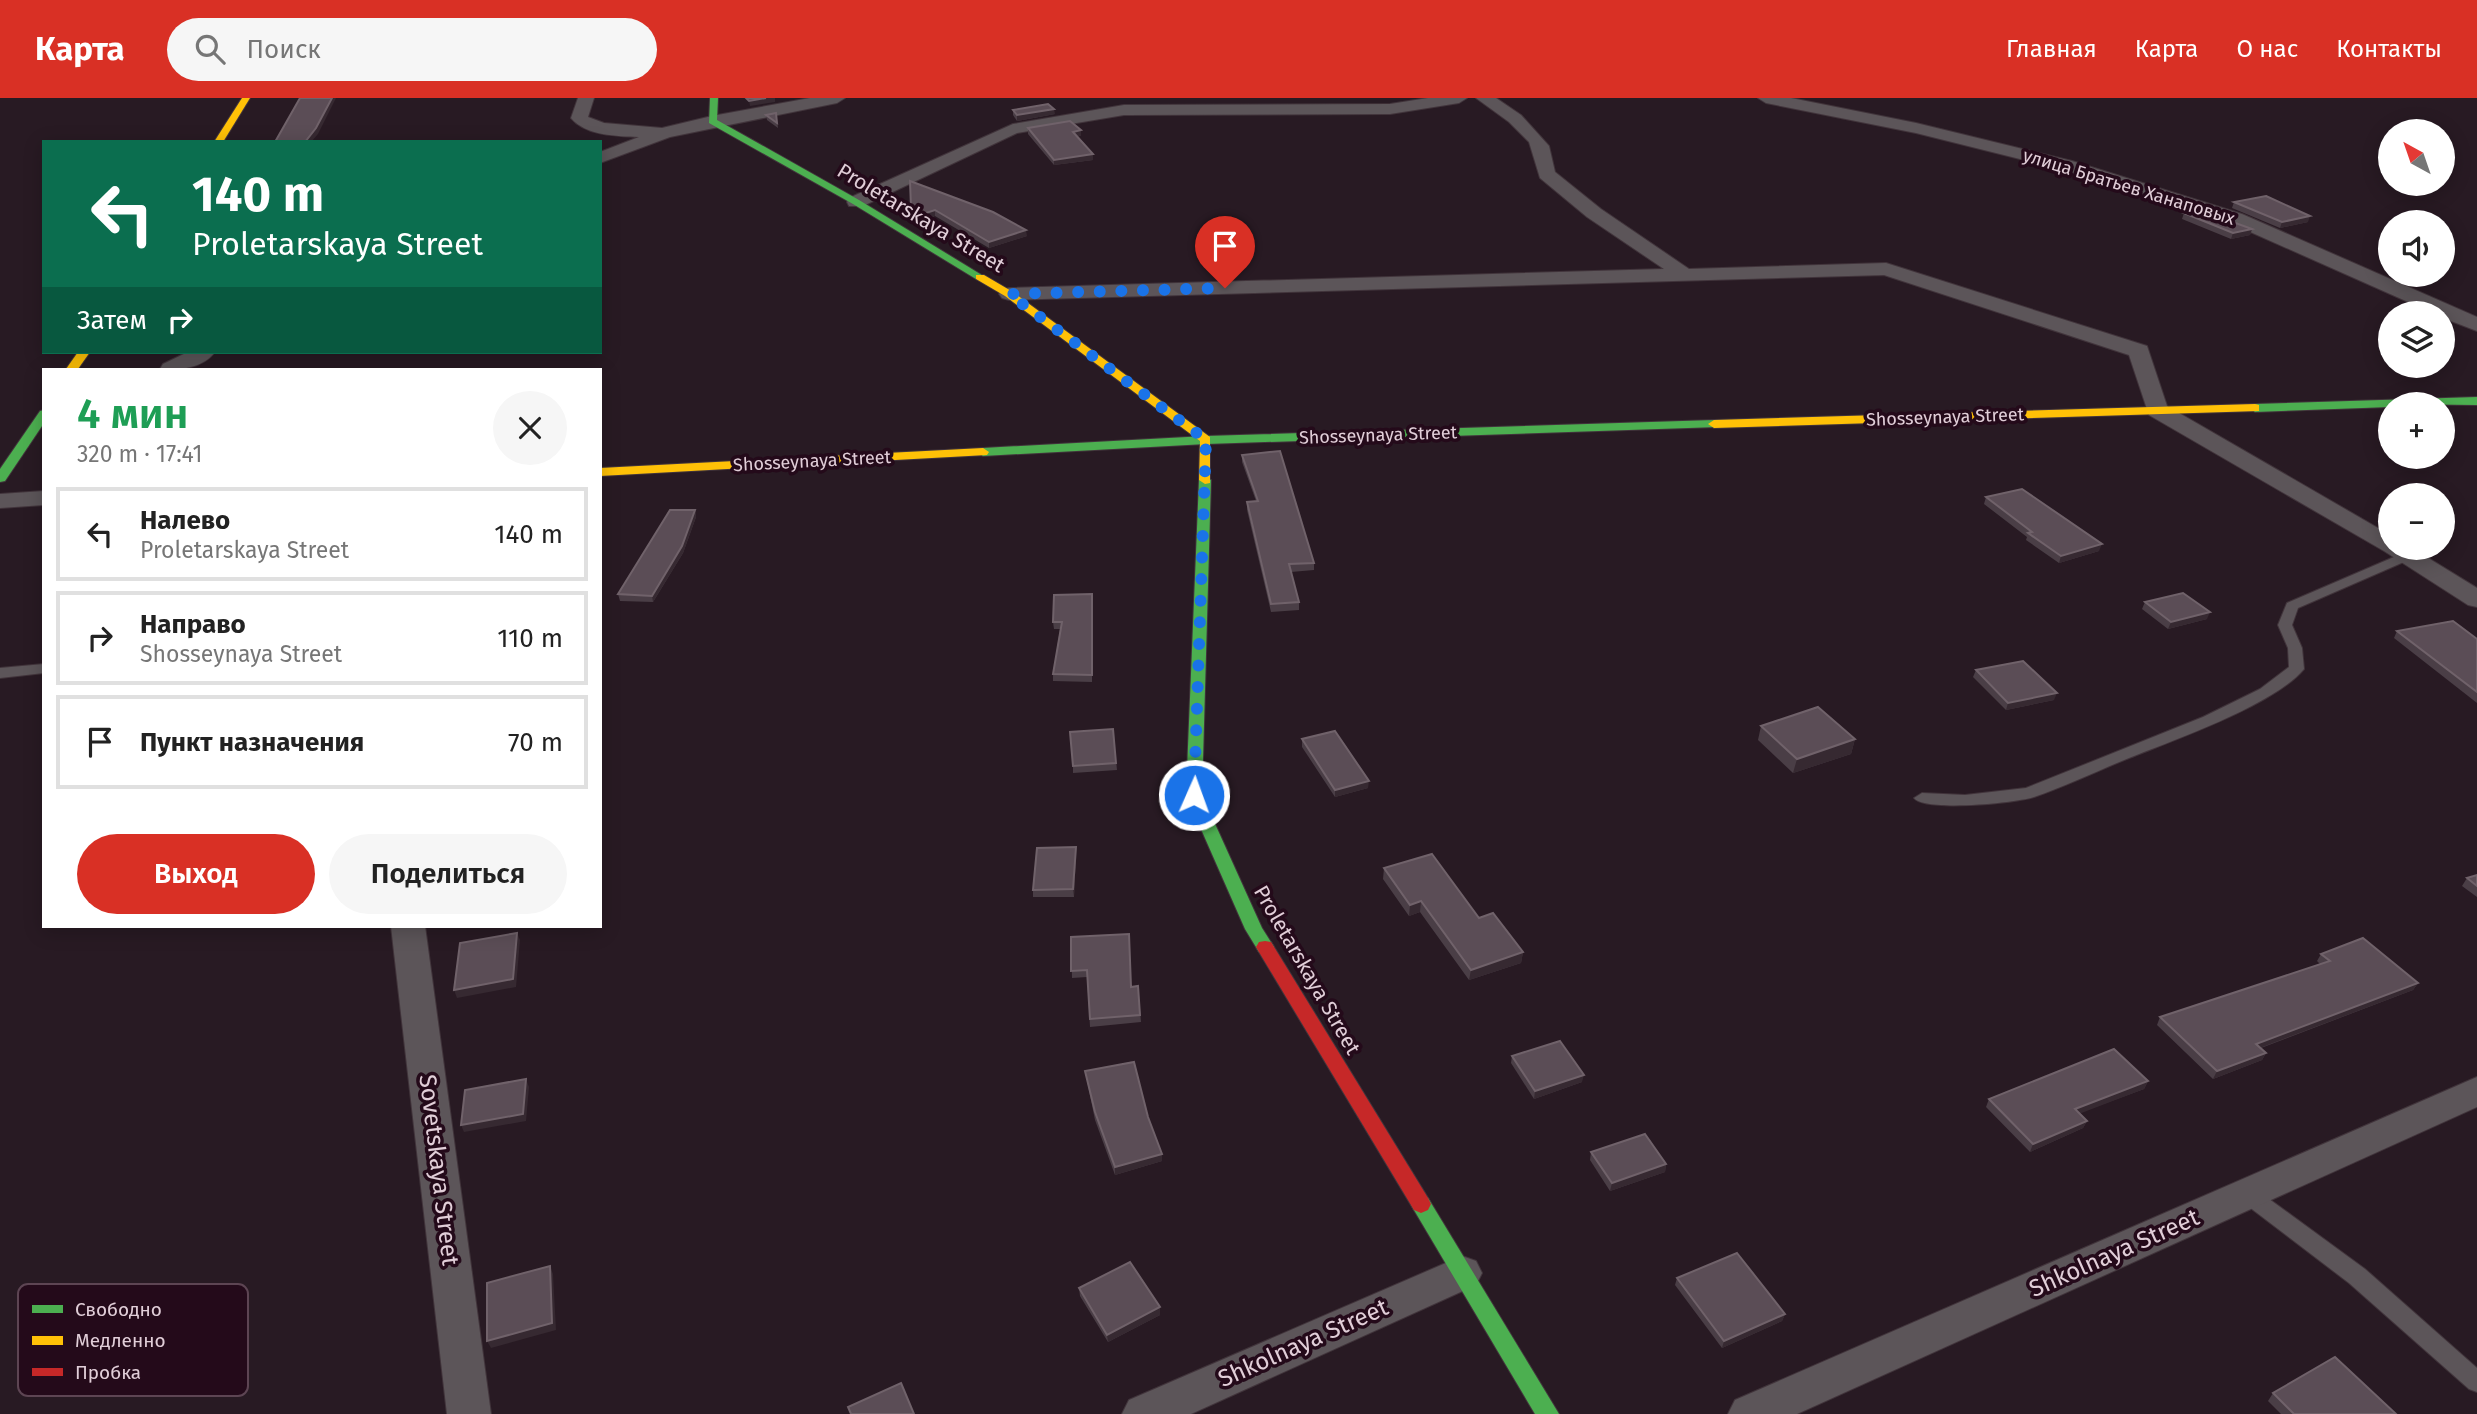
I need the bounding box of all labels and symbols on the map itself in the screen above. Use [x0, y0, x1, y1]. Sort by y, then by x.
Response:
north arrow [2378, 119, 2455, 196]
street label: улица Братьев Ханаповых [2020, 144, 2238, 230]
street label: Proletarskaya Street [832, 158, 1010, 279]
pin [1195, 216, 1255, 288]
street label: Shosseynaya Street [1866, 403, 2025, 431]
street label: Shosseynaya Street [1299, 421, 1458, 449]
street label: Shosseynaya Street [732, 446, 892, 476]
position arrow [1157, 758, 1231, 832]
street label: Proletarskaya Street [1248, 881, 1366, 1060]
street label: Sovetskaya Street [413, 1073, 465, 1267]
street label: Shkolnaya Street [2025, 1203, 2204, 1303]
legend [18, 1284, 248, 1396]
street label: Shkolnaya Street [1214, 1293, 1393, 1393]
text: Свободно [75, 1298, 162, 1321]
text: Медленно [75, 1329, 166, 1352]
text: Пробка [75, 1361, 141, 1384]

